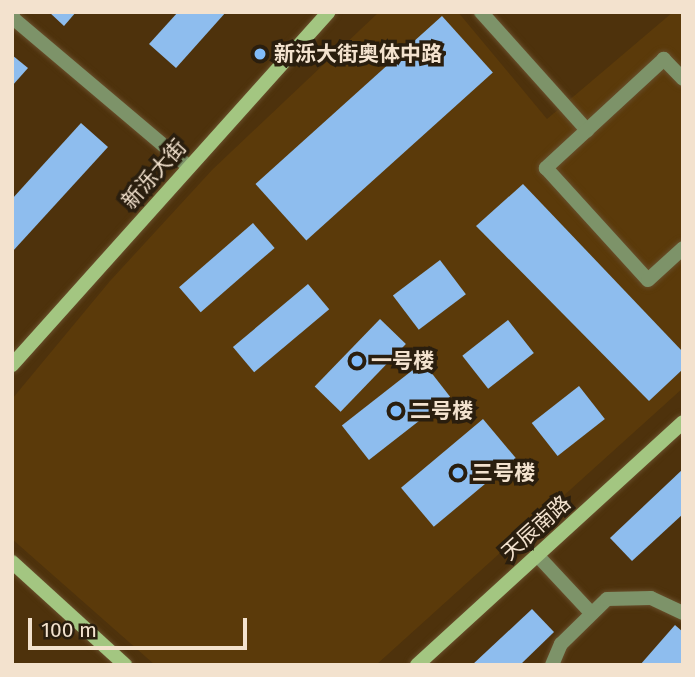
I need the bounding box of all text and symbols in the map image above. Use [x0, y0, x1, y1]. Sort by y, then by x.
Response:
place label: 新泺大街奥体中路 [274, 41, 442, 67]
marker: 新泺大街奥体中路 [252, 46, 268, 62]
street label: 新泺大街 [117, 134, 191, 214]
place label: 一号楼 [371, 348, 434, 374]
marker: 一号楼 [349, 353, 365, 369]
place label: 二号楼 [410, 398, 473, 424]
marker: 二号楼 [388, 403, 404, 419]
place label: 三号楼 [472, 460, 535, 486]
marker: 三号楼 [450, 465, 466, 481]
street label: 天辰南路 [496, 491, 576, 565]
scale bar [32, 604, 250, 648]
text: 100 m [41, 617, 97, 643]

